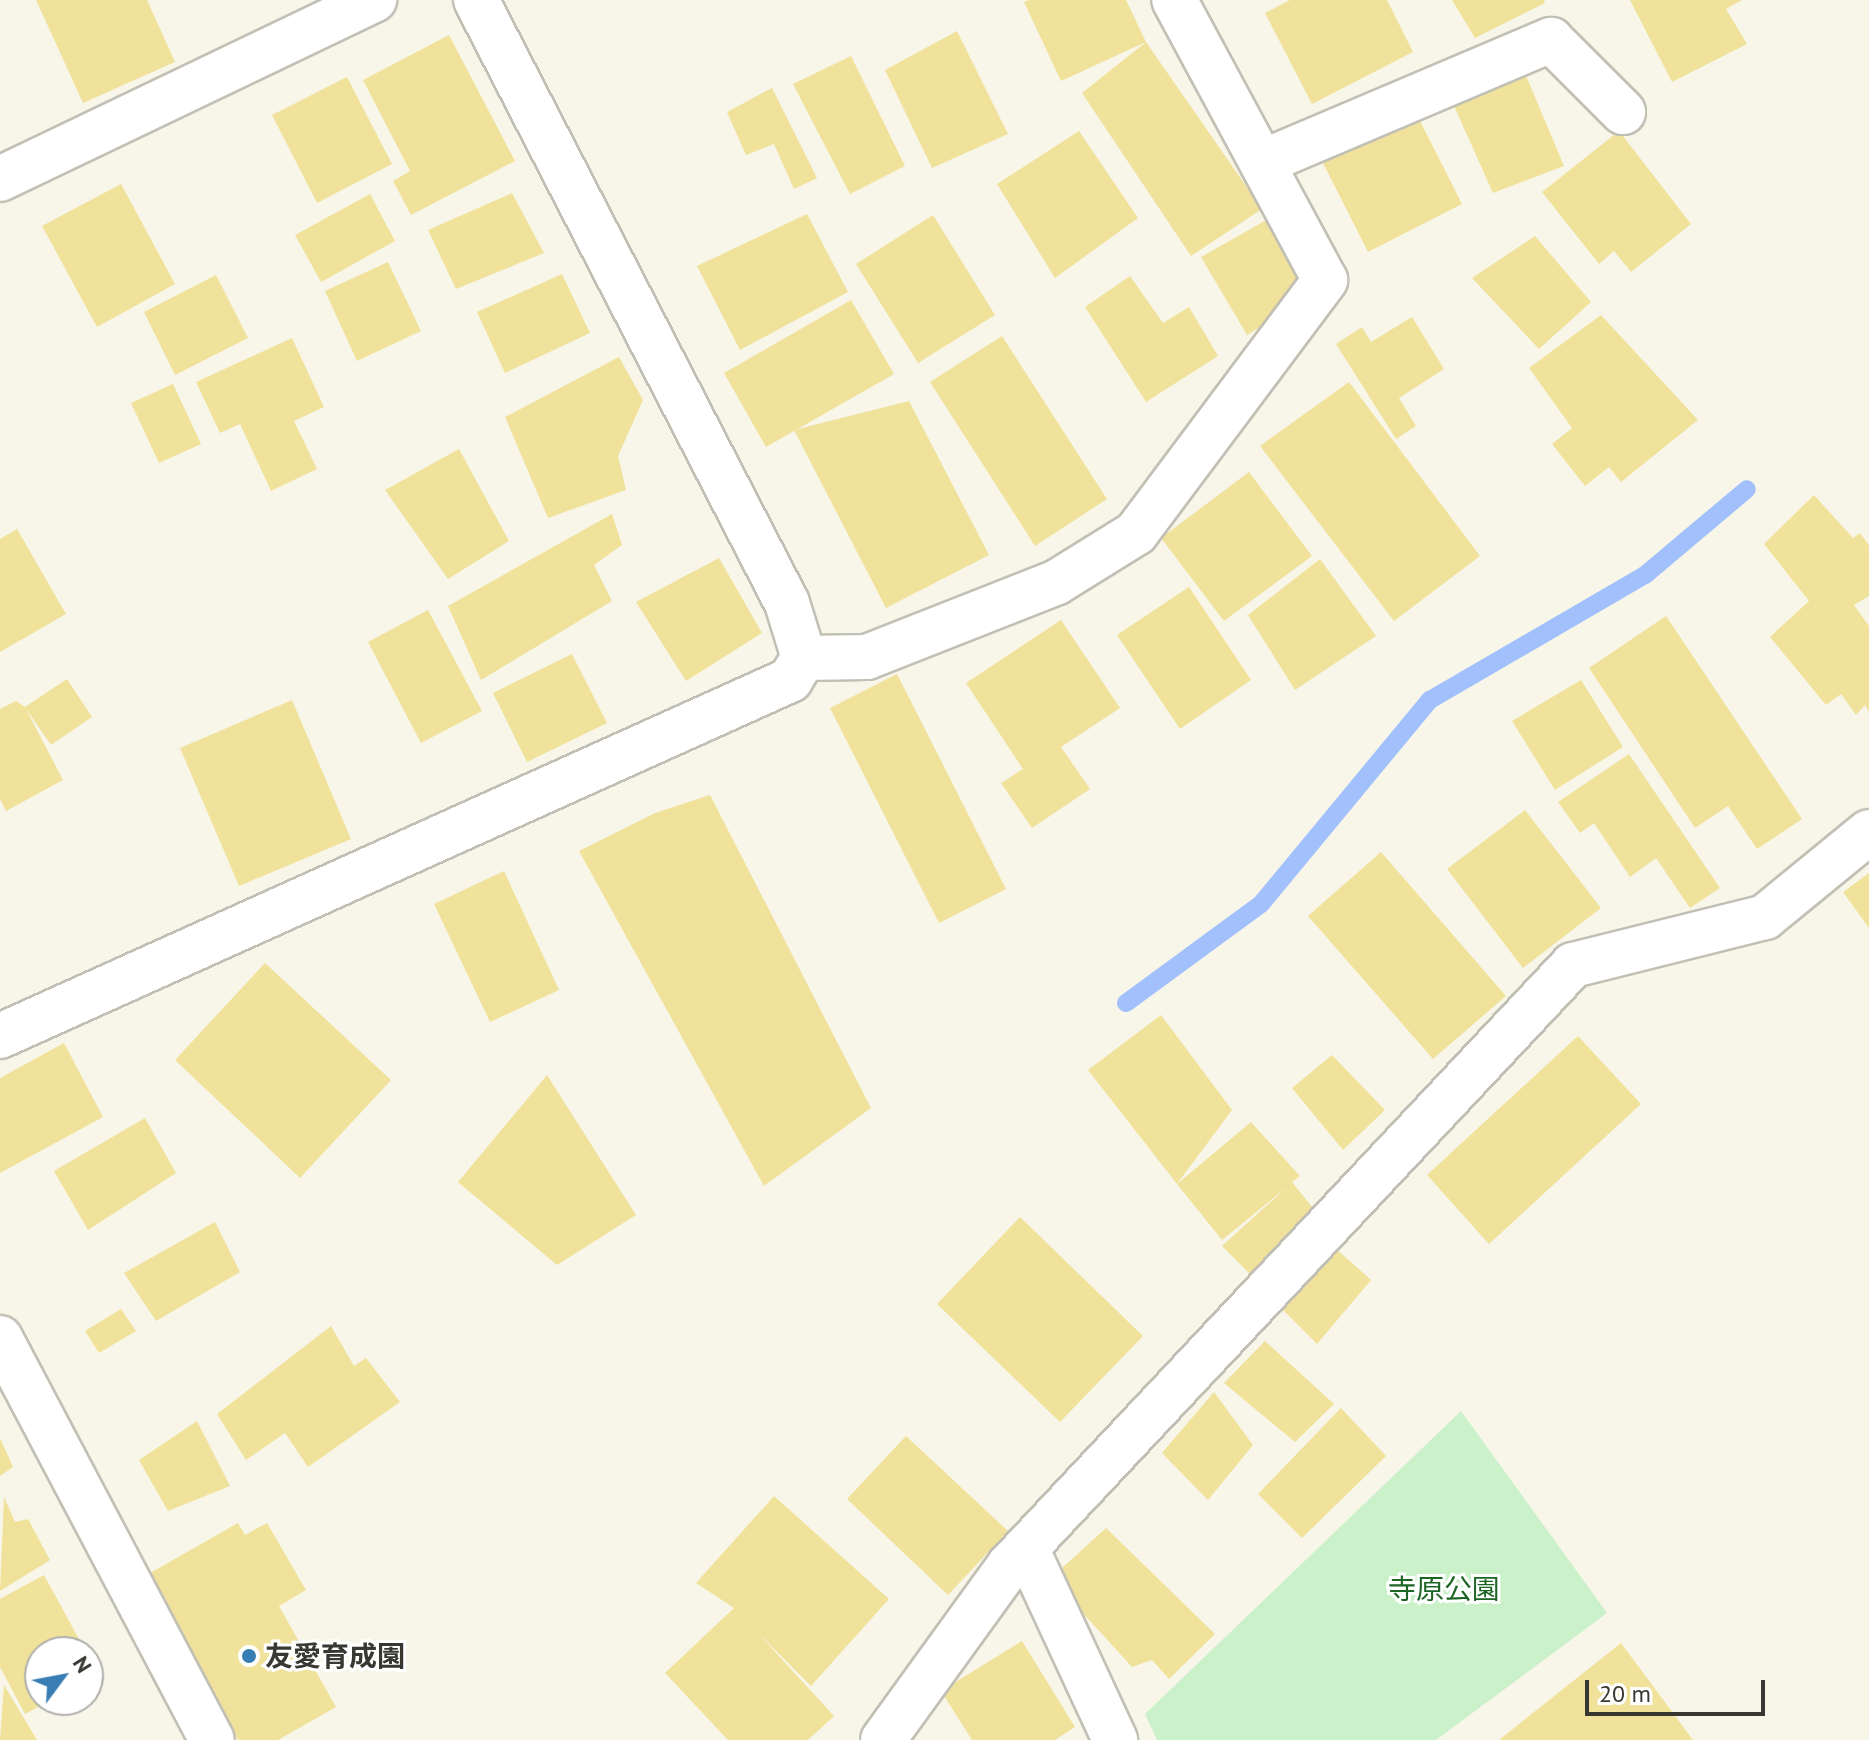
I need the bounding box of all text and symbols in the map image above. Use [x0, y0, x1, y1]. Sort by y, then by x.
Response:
park label: 寺原公園 [1388, 1572, 1500, 1606]
north arrow [24, 1636, 104, 1716]
place label: 友愛育成園 [265, 1639, 405, 1673]
marker: 友愛育成園 [240, 1647, 258, 1665]
text: N [67, 1651, 98, 1678]
scale bar [1589, 1664, 1769, 1714]
text: 20 m [1599, 1678, 1651, 1709]

